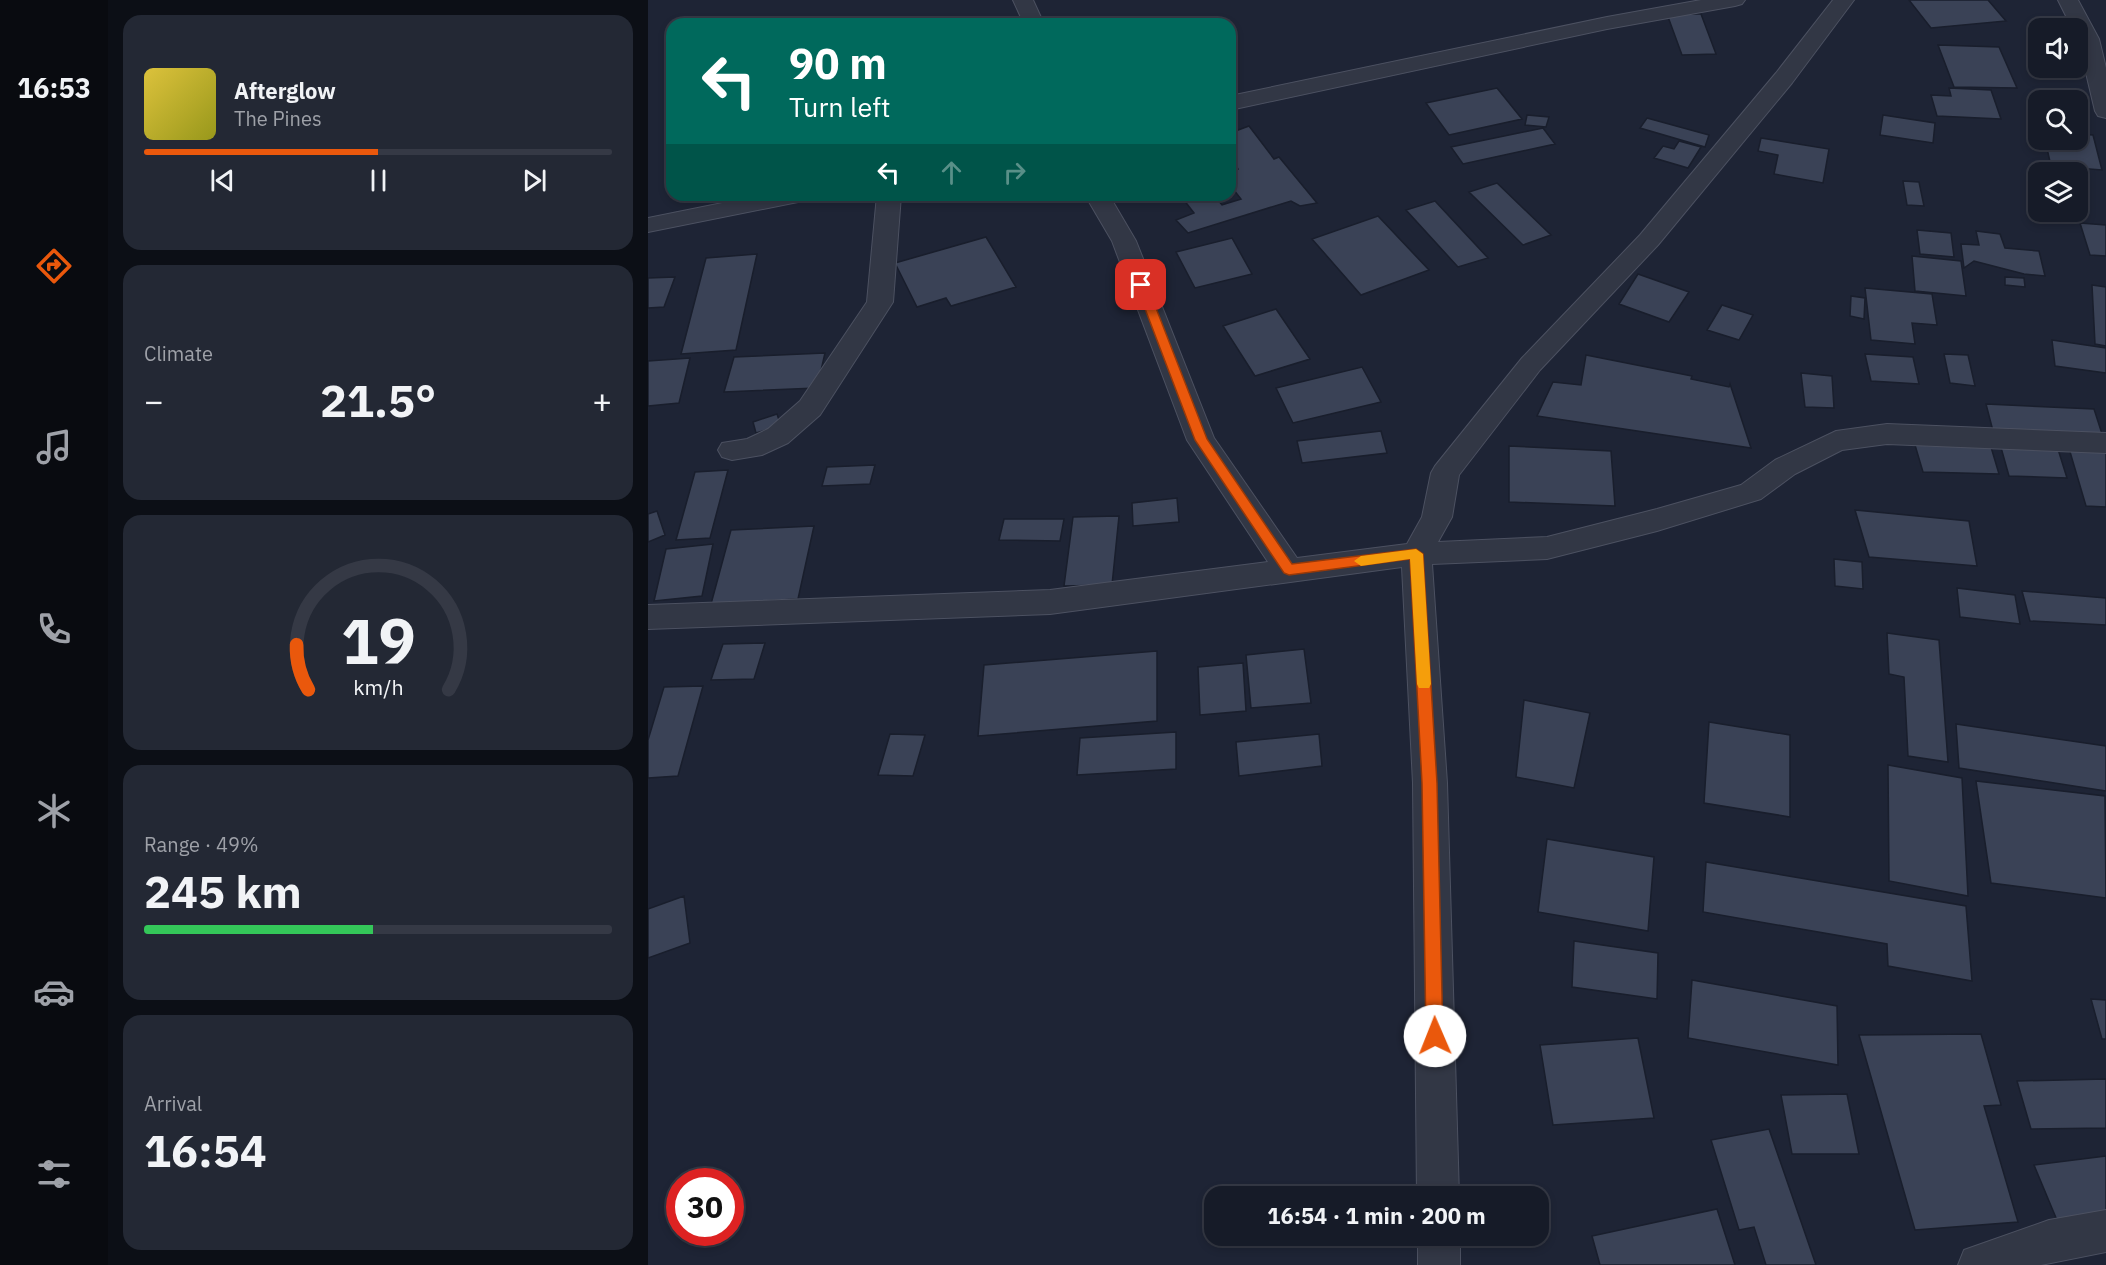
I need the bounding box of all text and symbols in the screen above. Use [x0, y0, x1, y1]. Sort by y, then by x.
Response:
map controls [2028, 18, 2088, 222]
button: sound [2028, 18, 2088, 78]
text: 90 m [789, 36, 887, 91]
icon: left [690, 42, 768, 120]
text: 16:53 [17, 70, 91, 105]
text: Afterglow [234, 76, 336, 105]
text: Turn left [789, 89, 890, 124]
button: search [2028, 90, 2088, 150]
text: The Pines [234, 105, 322, 132]
icon: left [872, 156, 905, 189]
icon: ahead [935, 156, 968, 189]
icon: right [998, 156, 1031, 189]
button: layers [2028, 162, 2088, 222]
icon: previous [206, 164, 239, 197]
icon: pause [362, 164, 395, 197]
icon: next [518, 164, 551, 197]
icon: directions [33, 245, 75, 287]
pin [1115, 259, 1166, 310]
icon: arrive [1124, 268, 1157, 301]
text: Climate [144, 340, 213, 367]
text: 21.5° [320, 371, 436, 429]
text: − [144, 379, 164, 422]
text: + [592, 379, 612, 422]
icon: music [33, 426, 75, 468]
text: 19 [341, 600, 415, 681]
icon: phone [33, 608, 75, 650]
text: km/h [353, 673, 403, 701]
icon: climate [33, 790, 75, 832]
text: Range · 49% [144, 831, 259, 858]
text: 245 km [144, 862, 302, 920]
icon: car [33, 971, 75, 1013]
position arrow [1403, 1004, 1467, 1068]
text: Arrival [144, 1090, 202, 1117]
text: 16:54 [144, 1121, 267, 1179]
icon: filters [33, 1153, 75, 1195]
speed limit sign: 30 [666, 1168, 744, 1246]
text: 16:54 · 1 min · 200 m [1267, 1201, 1486, 1230]

